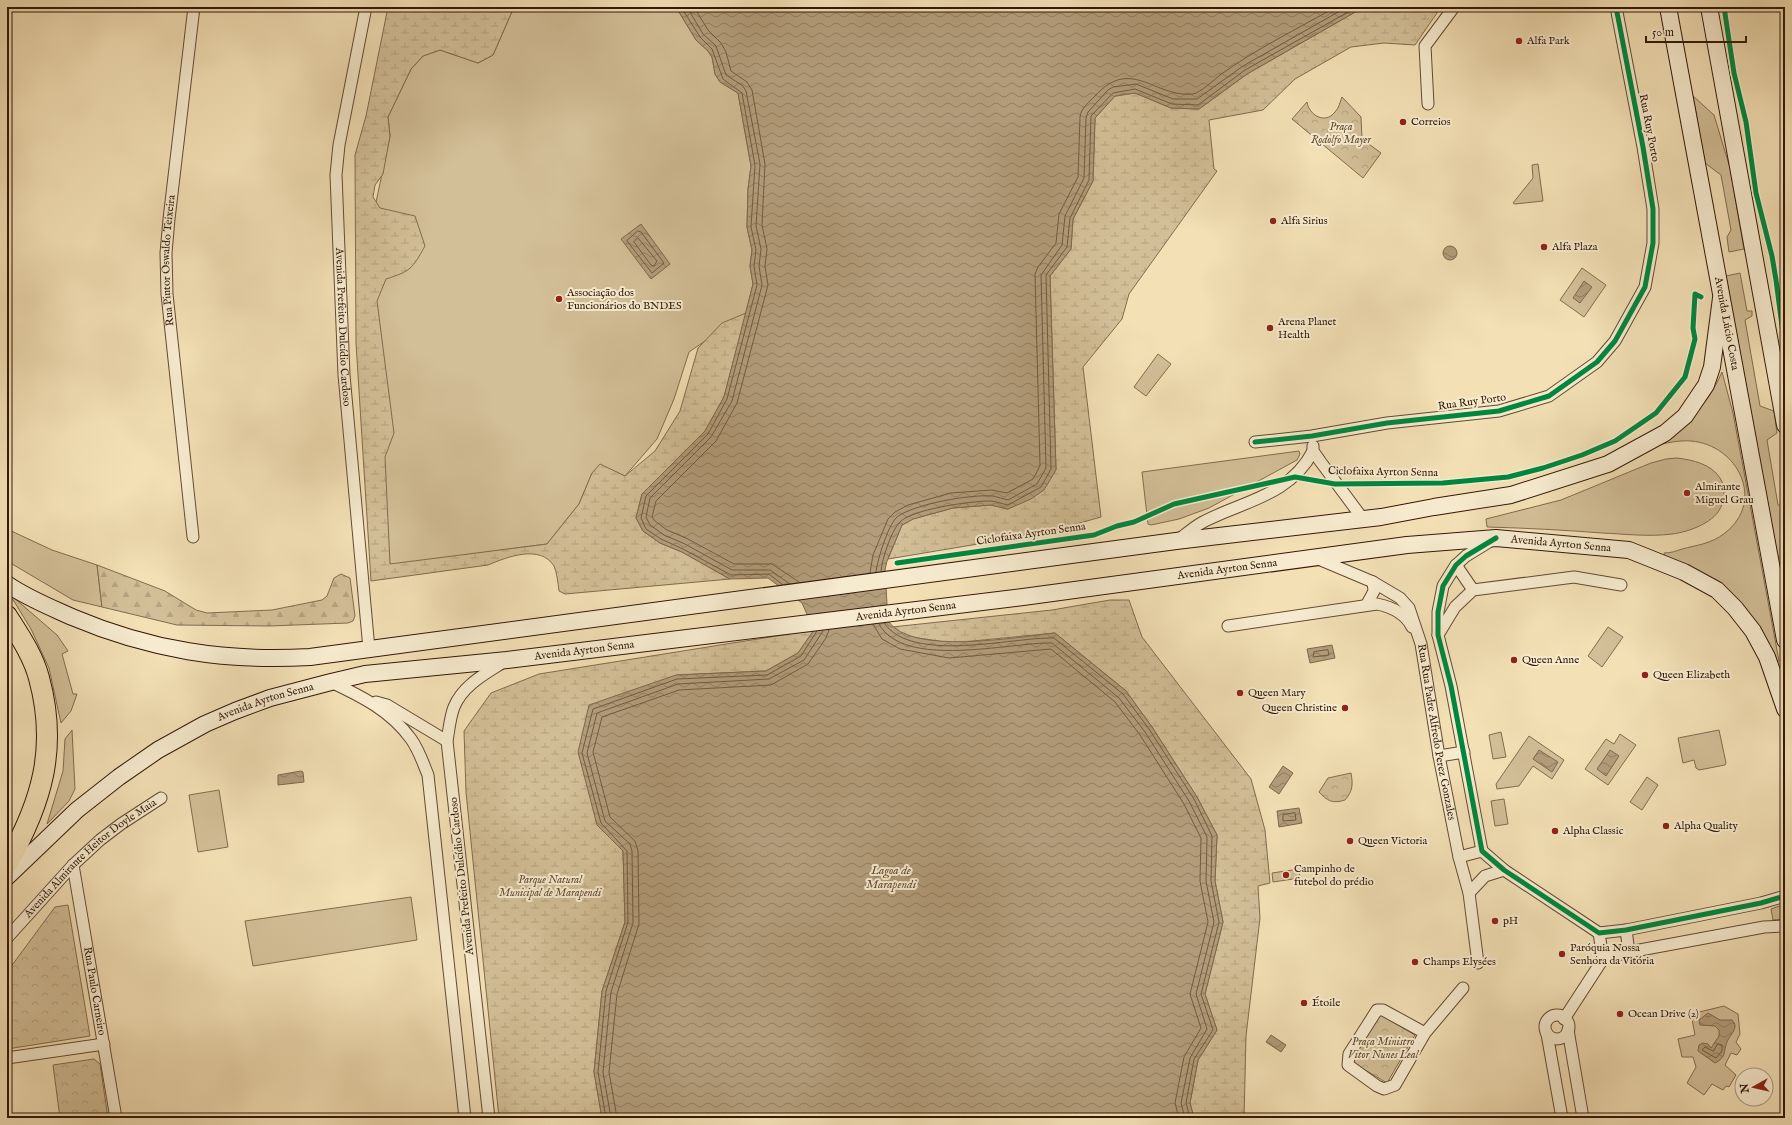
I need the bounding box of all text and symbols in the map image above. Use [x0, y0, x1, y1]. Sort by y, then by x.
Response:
scale bar [1646, 18, 1746, 44]
text: 50 m [1652, 25, 1674, 40]
place label: Alfa Park [1526, 34, 1570, 48]
marker: Alfa Park [1514, 36, 1524, 46]
street label: Rua Ruy Porto [1636, 93, 1662, 163]
place label: Correios [1411, 115, 1451, 129]
marker: Correios [1398, 117, 1408, 127]
park label: Praça Rodolfo Mayer [1311, 120, 1372, 147]
street label: Rua Pintor Oswaldo Teixeira [159, 194, 179, 327]
place label: Alfa Sirius [1280, 214, 1328, 228]
marker: Alfa Sirius [1268, 216, 1278, 226]
place label: Alfa Plaza [1551, 240, 1598, 254]
marker: Alfa Plaza [1539, 242, 1549, 252]
street label: Avenida Prefeito Dulcídio Cardoso [332, 246, 354, 407]
street label: Avenida Lúcio Costa [1711, 275, 1742, 372]
place label: Associação dos Funcionários do BNDES [566, 286, 682, 313]
marker: Associação dos Funcionários do BNDES [554, 294, 564, 304]
place label: Arena Planet Health [1277, 315, 1337, 342]
marker: Arena Planet Health [1265, 323, 1275, 333]
street label: Rua Ruy Porto [1437, 390, 1507, 414]
street label: Ciclofaixa Ayrton Senna [1328, 464, 1438, 480]
place label: Almirante Miguel Grau [1694, 480, 1754, 507]
marker: Almirante Miguel Grau [1682, 488, 1692, 498]
street label: Ciclofaixa Ayrton Senna [975, 519, 1087, 549]
street label: Avenida Ayrton Senna [1509, 532, 1612, 555]
street label: Avenida Ayrton Senna [1175, 556, 1278, 583]
street label: Avenida Ayrton Senna [854, 598, 957, 624]
street label: Avenida Ayrton Senna [532, 637, 635, 664]
street label: Rua Rua Padre Alfredo Perez Gonzales [1414, 643, 1459, 822]
place label: Queen Anne [1522, 653, 1579, 667]
marker: Queen Anne [1509, 655, 1519, 665]
place label: Queen Elizabeth [1653, 668, 1730, 682]
marker: Queen Elizabeth [1640, 670, 1650, 680]
street label: Avenida Ayrton Senna [214, 680, 315, 725]
place label: Queen Mary [1248, 686, 1306, 700]
marker: Queen Mary [1235, 688, 1245, 698]
place label: Queen Christine [1262, 701, 1337, 715]
marker: Queen Christine [1340, 703, 1350, 713]
street label: Avenida Almirante Heitor Doyle Maia [21, 796, 159, 922]
street label: Avenida Prefeito Dulcídio Cardoso [447, 796, 477, 957]
place label: Alpha Quality [1673, 819, 1739, 833]
marker: Alpha Quality [1661, 821, 1671, 831]
place label: Alpha Classic [1562, 824, 1624, 838]
marker: Alpha Classic [1550, 826, 1560, 836]
place label: Queen Victoria [1358, 834, 1428, 848]
marker: Queen Victoria [1345, 836, 1355, 846]
place label: Campinho de futebol do prédio [1294, 862, 1374, 889]
water label: Lagoa de Marapendi [866, 863, 918, 892]
marker: Campinho de futebol do prédio [1281, 870, 1291, 880]
park label: Parque Natural Municipal de Marapendi [499, 873, 602, 900]
place label: pH [1503, 914, 1519, 928]
marker: pH [1490, 916, 1500, 926]
place label: Paróquia Nossa Senhora da Vitória [1570, 941, 1654, 968]
street label: Rua Paulo Carneiro [80, 946, 109, 1037]
marker: Paróquia Nossa Senhora da Vitória [1557, 949, 1567, 959]
place label: Champs Elysées [1423, 955, 1496, 969]
marker: Champs Elysées [1410, 957, 1420, 967]
place label: Étoile [1312, 996, 1340, 1010]
marker: Étoile [1299, 998, 1309, 1008]
place label: Ocean Drive (2) [1628, 1007, 1699, 1021]
marker: Ocean Drive (2) [1615, 1009, 1625, 1019]
park label: Praça Ministro Vitor Nunes Leal [1348, 1035, 1420, 1062]
north arrow [1734, 1067, 1774, 1107]
text: N [1737, 1082, 1753, 1095]

